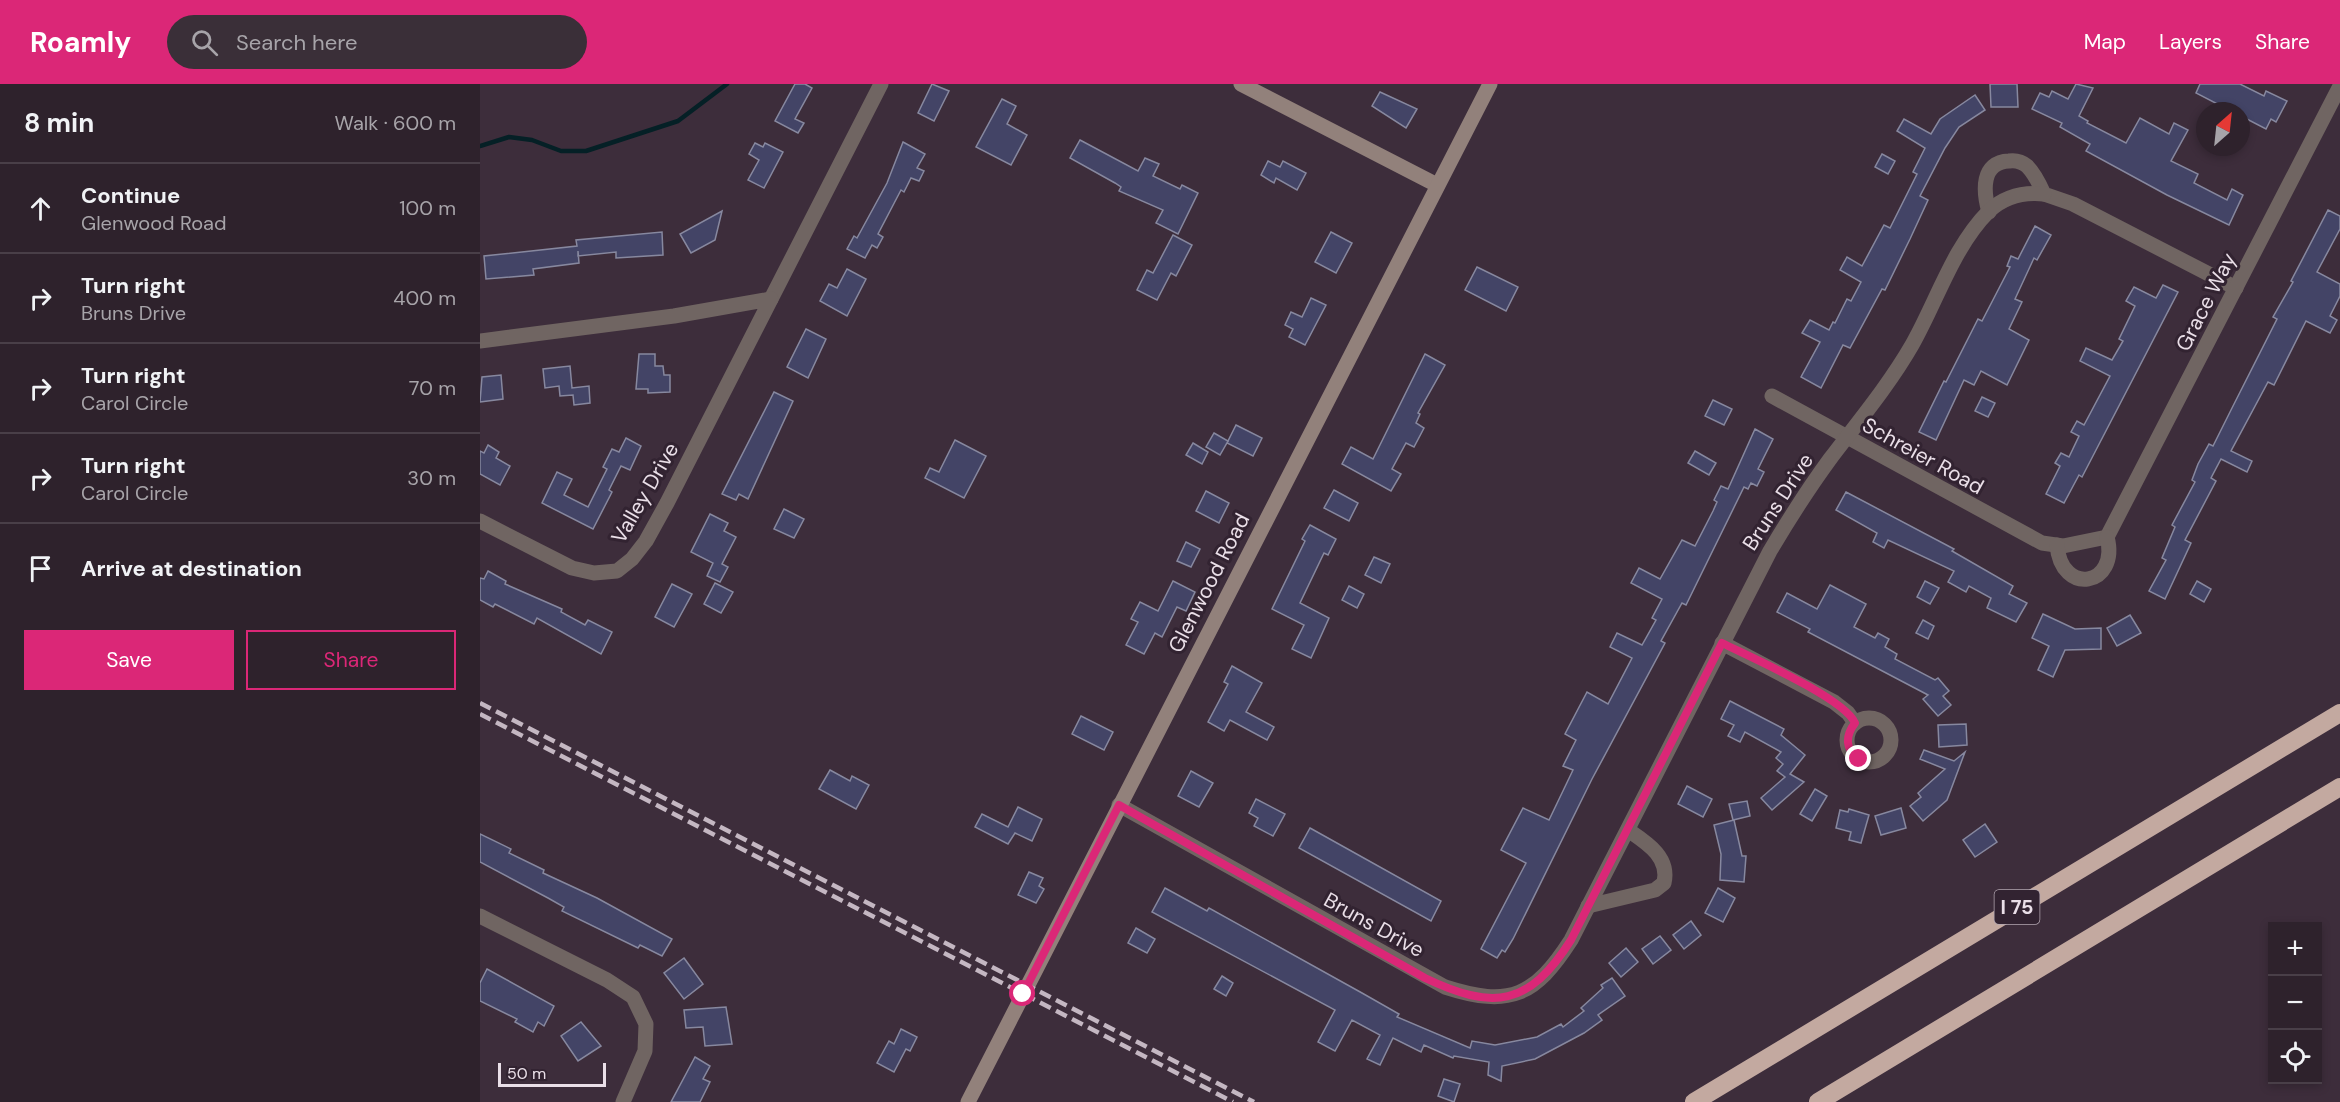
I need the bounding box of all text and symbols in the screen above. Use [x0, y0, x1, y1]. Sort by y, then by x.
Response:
search box [167, 15, 587, 69]
text: Roamly [30, 24, 131, 61]
icon: search [188, 26, 221, 59]
text: Search here [236, 28, 357, 57]
text: Map [2084, 28, 2126, 56]
text: Layers [2159, 28, 2222, 56]
text: Share [2255, 28, 2310, 56]
north arrow [2196, 102, 2250, 156]
text: 8 min [24, 106, 94, 140]
text: Walk · 600 m [335, 110, 456, 136]
text: Continue [81, 181, 180, 210]
icon: ahead [24, 192, 57, 225]
text: 100 m [399, 195, 456, 221]
text: Glenwood Road [81, 210, 226, 236]
street label: Grace Way [2169, 248, 2243, 356]
text: Turn right [81, 271, 186, 300]
icon: right [24, 282, 57, 315]
text: 400 m [393, 285, 456, 311]
text: Bruns Drive [81, 300, 186, 326]
text: Turn right [81, 361, 186, 390]
icon: right [24, 372, 57, 405]
text: 70 m [409, 375, 456, 401]
text: Carol Circle [81, 390, 188, 416]
street label: Schreier Road [1857, 411, 1989, 501]
street label: Valley Drive [605, 437, 685, 549]
street label: Bruns Drive [1736, 448, 1820, 556]
text: Turn right [81, 451, 186, 480]
icon: right [24, 462, 57, 495]
text: 30 m [407, 465, 456, 491]
text: Carol Circle [81, 480, 188, 506]
street label: Glenwood Road [1162, 509, 1256, 657]
icon: arrive [24, 552, 57, 585]
text: Arrive at destination [81, 554, 302, 583]
button: Save [24, 630, 234, 690]
button: Share [246, 630, 456, 690]
route end [1845, 745, 1871, 771]
street label: Bruns Drive [1319, 886, 1429, 964]
road number: I 75 [1994, 890, 2040, 924]
map controls [2268, 922, 2322, 1084]
button: + [2268, 922, 2322, 976]
button: − [2268, 976, 2322, 1030]
route start [1009, 980, 1035, 1006]
button: locate [2268, 1030, 2322, 1084]
scale bar [498, 1060, 606, 1088]
text: 50 m [507, 1063, 546, 1084]

